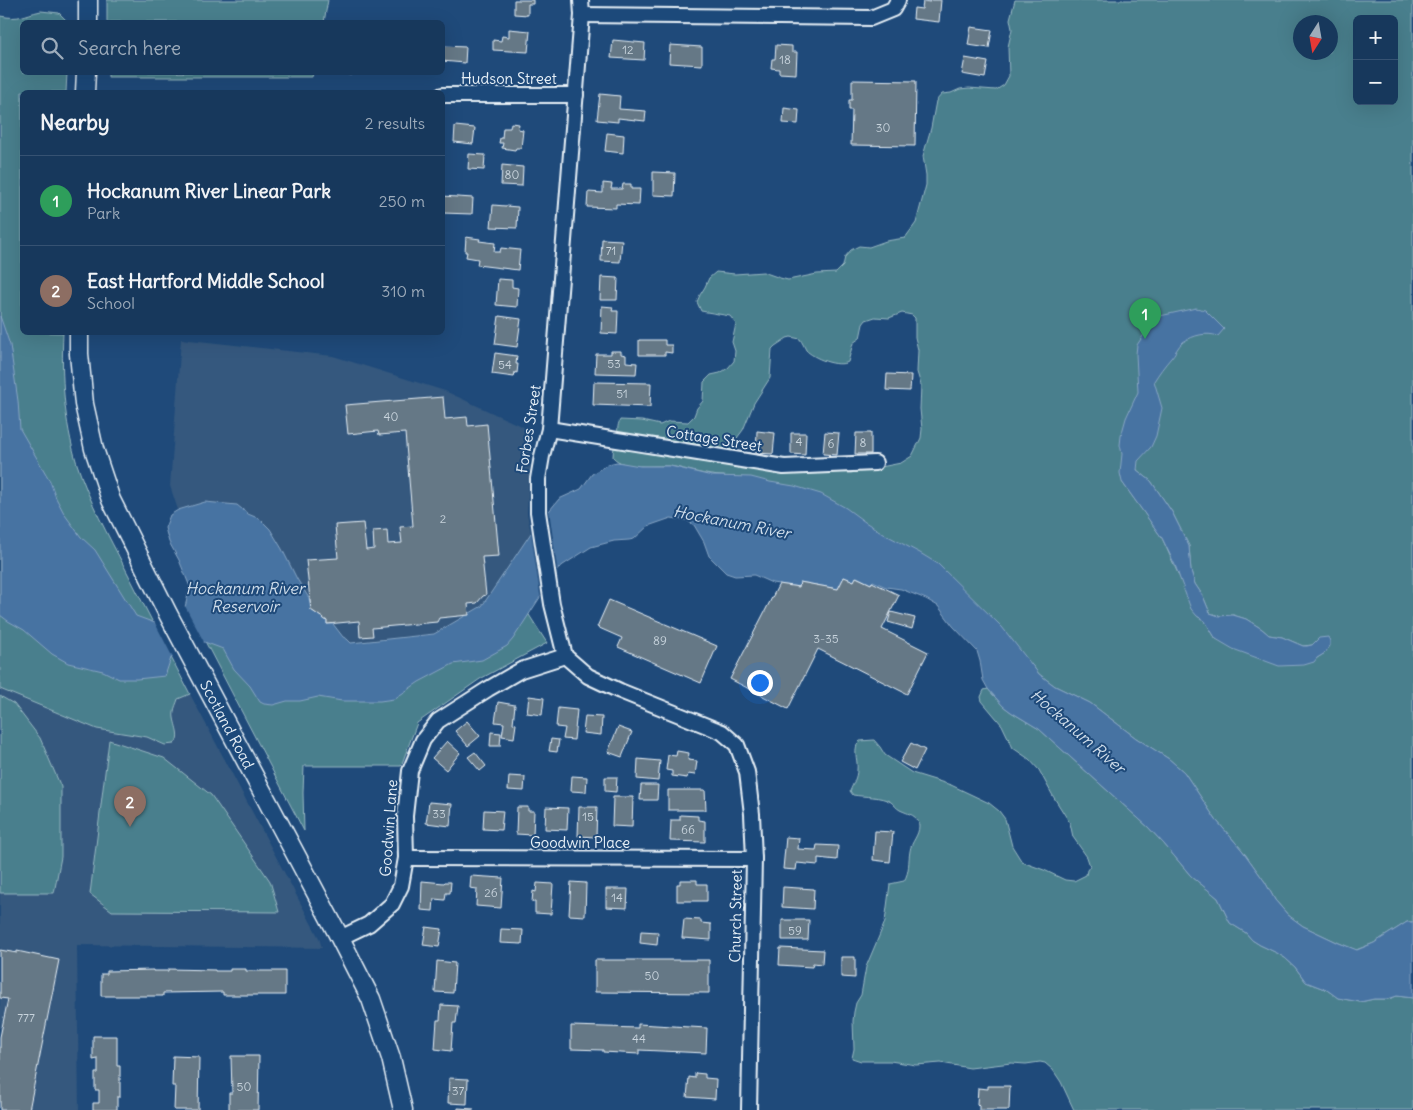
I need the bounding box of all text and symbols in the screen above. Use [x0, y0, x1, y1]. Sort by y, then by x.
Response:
north arrow [1293, 15, 1338, 60]
map controls [1353, 15, 1398, 105]
button: + [1353, 15, 1398, 60]
search box [20, 20, 445, 75]
icon: search [38, 34, 66, 62]
text: Search here [78, 36, 181, 60]
house number: 12 [622, 42, 634, 57]
house number: 18 [779, 52, 791, 67]
button: − [1353, 60, 1398, 105]
street label: Hudson Street [461, 69, 557, 88]
text: Nearby [40, 109, 110, 136]
text: 2 results [365, 113, 425, 133]
house number: 30 [876, 120, 890, 135]
house number: 80 [505, 167, 520, 182]
text: Hockanum River Linear Park [87, 179, 331, 203]
text: 1 [53, 191, 59, 211]
text: 250 m [379, 191, 425, 211]
text: Park [87, 203, 120, 223]
house number: 71 [606, 243, 616, 258]
text: East Hartford Middle School [87, 269, 325, 293]
text: 2 [52, 281, 60, 301]
text: 310 m [381, 281, 425, 301]
text: School [87, 293, 135, 313]
pin: 1 [1129, 298, 1161, 339]
house number: 53 [607, 356, 621, 371]
house number: 54 [498, 357, 512, 372]
street label: Forbes Street [512, 383, 545, 474]
house number: 51 [616, 386, 628, 401]
house number: 40 [384, 409, 399, 424]
street label: Cottage Street [665, 422, 763, 455]
house number: 4 [796, 434, 803, 449]
house number: 8 [860, 435, 867, 450]
house number: 6 [828, 436, 835, 451]
water label: Hockanum River [672, 501, 795, 544]
house number: 2 [440, 511, 447, 526]
water label: Hockanum River Reservoir [186, 578, 307, 616]
house number: 3-35 [813, 631, 839, 646]
house number: 89 [653, 633, 667, 648]
your location [747, 670, 773, 696]
street label: Scotland Road [196, 677, 259, 772]
water label: Hockanum River [1027, 684, 1131, 779]
street label: Goodwin Lane [376, 779, 401, 877]
pin: 2 [114, 786, 146, 827]
house number: 33 [432, 806, 446, 821]
house number: 15 [582, 809, 594, 824]
house number: 66 [681, 822, 695, 837]
street label: Goodwin Place [530, 833, 630, 852]
street label: Church Street [725, 869, 746, 963]
house number: 26 [484, 885, 498, 900]
house number: 14 [611, 890, 623, 905]
house number: 59 [788, 923, 802, 938]
house number: 50 [645, 968, 660, 983]
house number: 777 [17, 1010, 35, 1025]
house number: 44 [632, 1031, 646, 1046]
house number: 50 [237, 1079, 252, 1094]
house number: 37 [452, 1083, 464, 1098]

